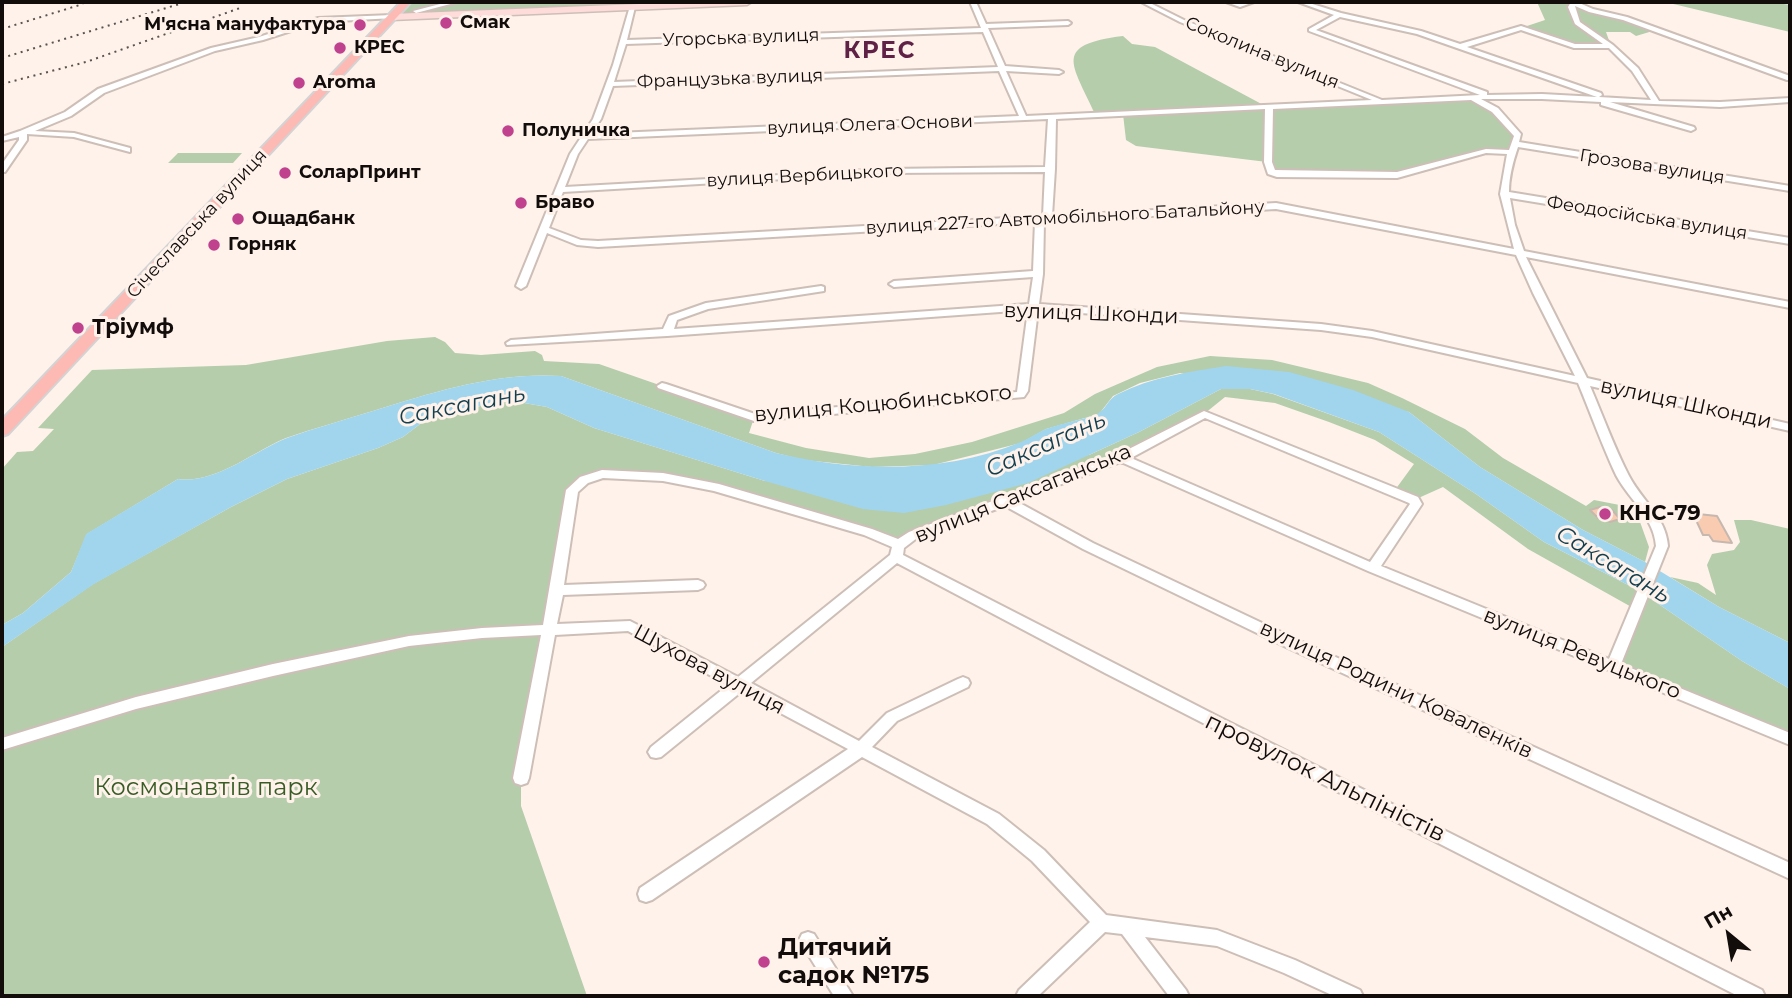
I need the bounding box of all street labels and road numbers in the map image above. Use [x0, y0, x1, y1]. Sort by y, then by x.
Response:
street label: Соколина вулиця [1182, 12, 1342, 94]
street label: Угорська вулиця [662, 24, 820, 52]
street label: Французька вулиця [636, 65, 824, 93]
street label: вулиця Олега Основи [767, 111, 973, 139]
street label: Січеславська вулиця [122, 145, 272, 303]
street label: Грозова вулиця [1578, 145, 1726, 189]
street label: вулиця Вербицького [706, 160, 904, 192]
street label: Феодосійська вулиця [1545, 191, 1749, 245]
street label: вулиця 227-го Автомобільного Батальйону [865, 197, 1265, 239]
street label: вулиця Шконди [1003, 298, 1179, 330]
street label: вулиця Шконди [1598, 374, 1774, 434]
street label: вулиця Коцюбинського [753, 380, 1013, 428]
street label: вулиця Саксаганська [911, 439, 1135, 549]
street label: вулиця Ревуцького [1480, 603, 1684, 705]
street label: вулиця Родини Коваленків [1256, 616, 1536, 764]
street label: Шухова вулиця [629, 620, 789, 720]
street label: провулок Альпіністів [1200, 707, 1450, 849]

